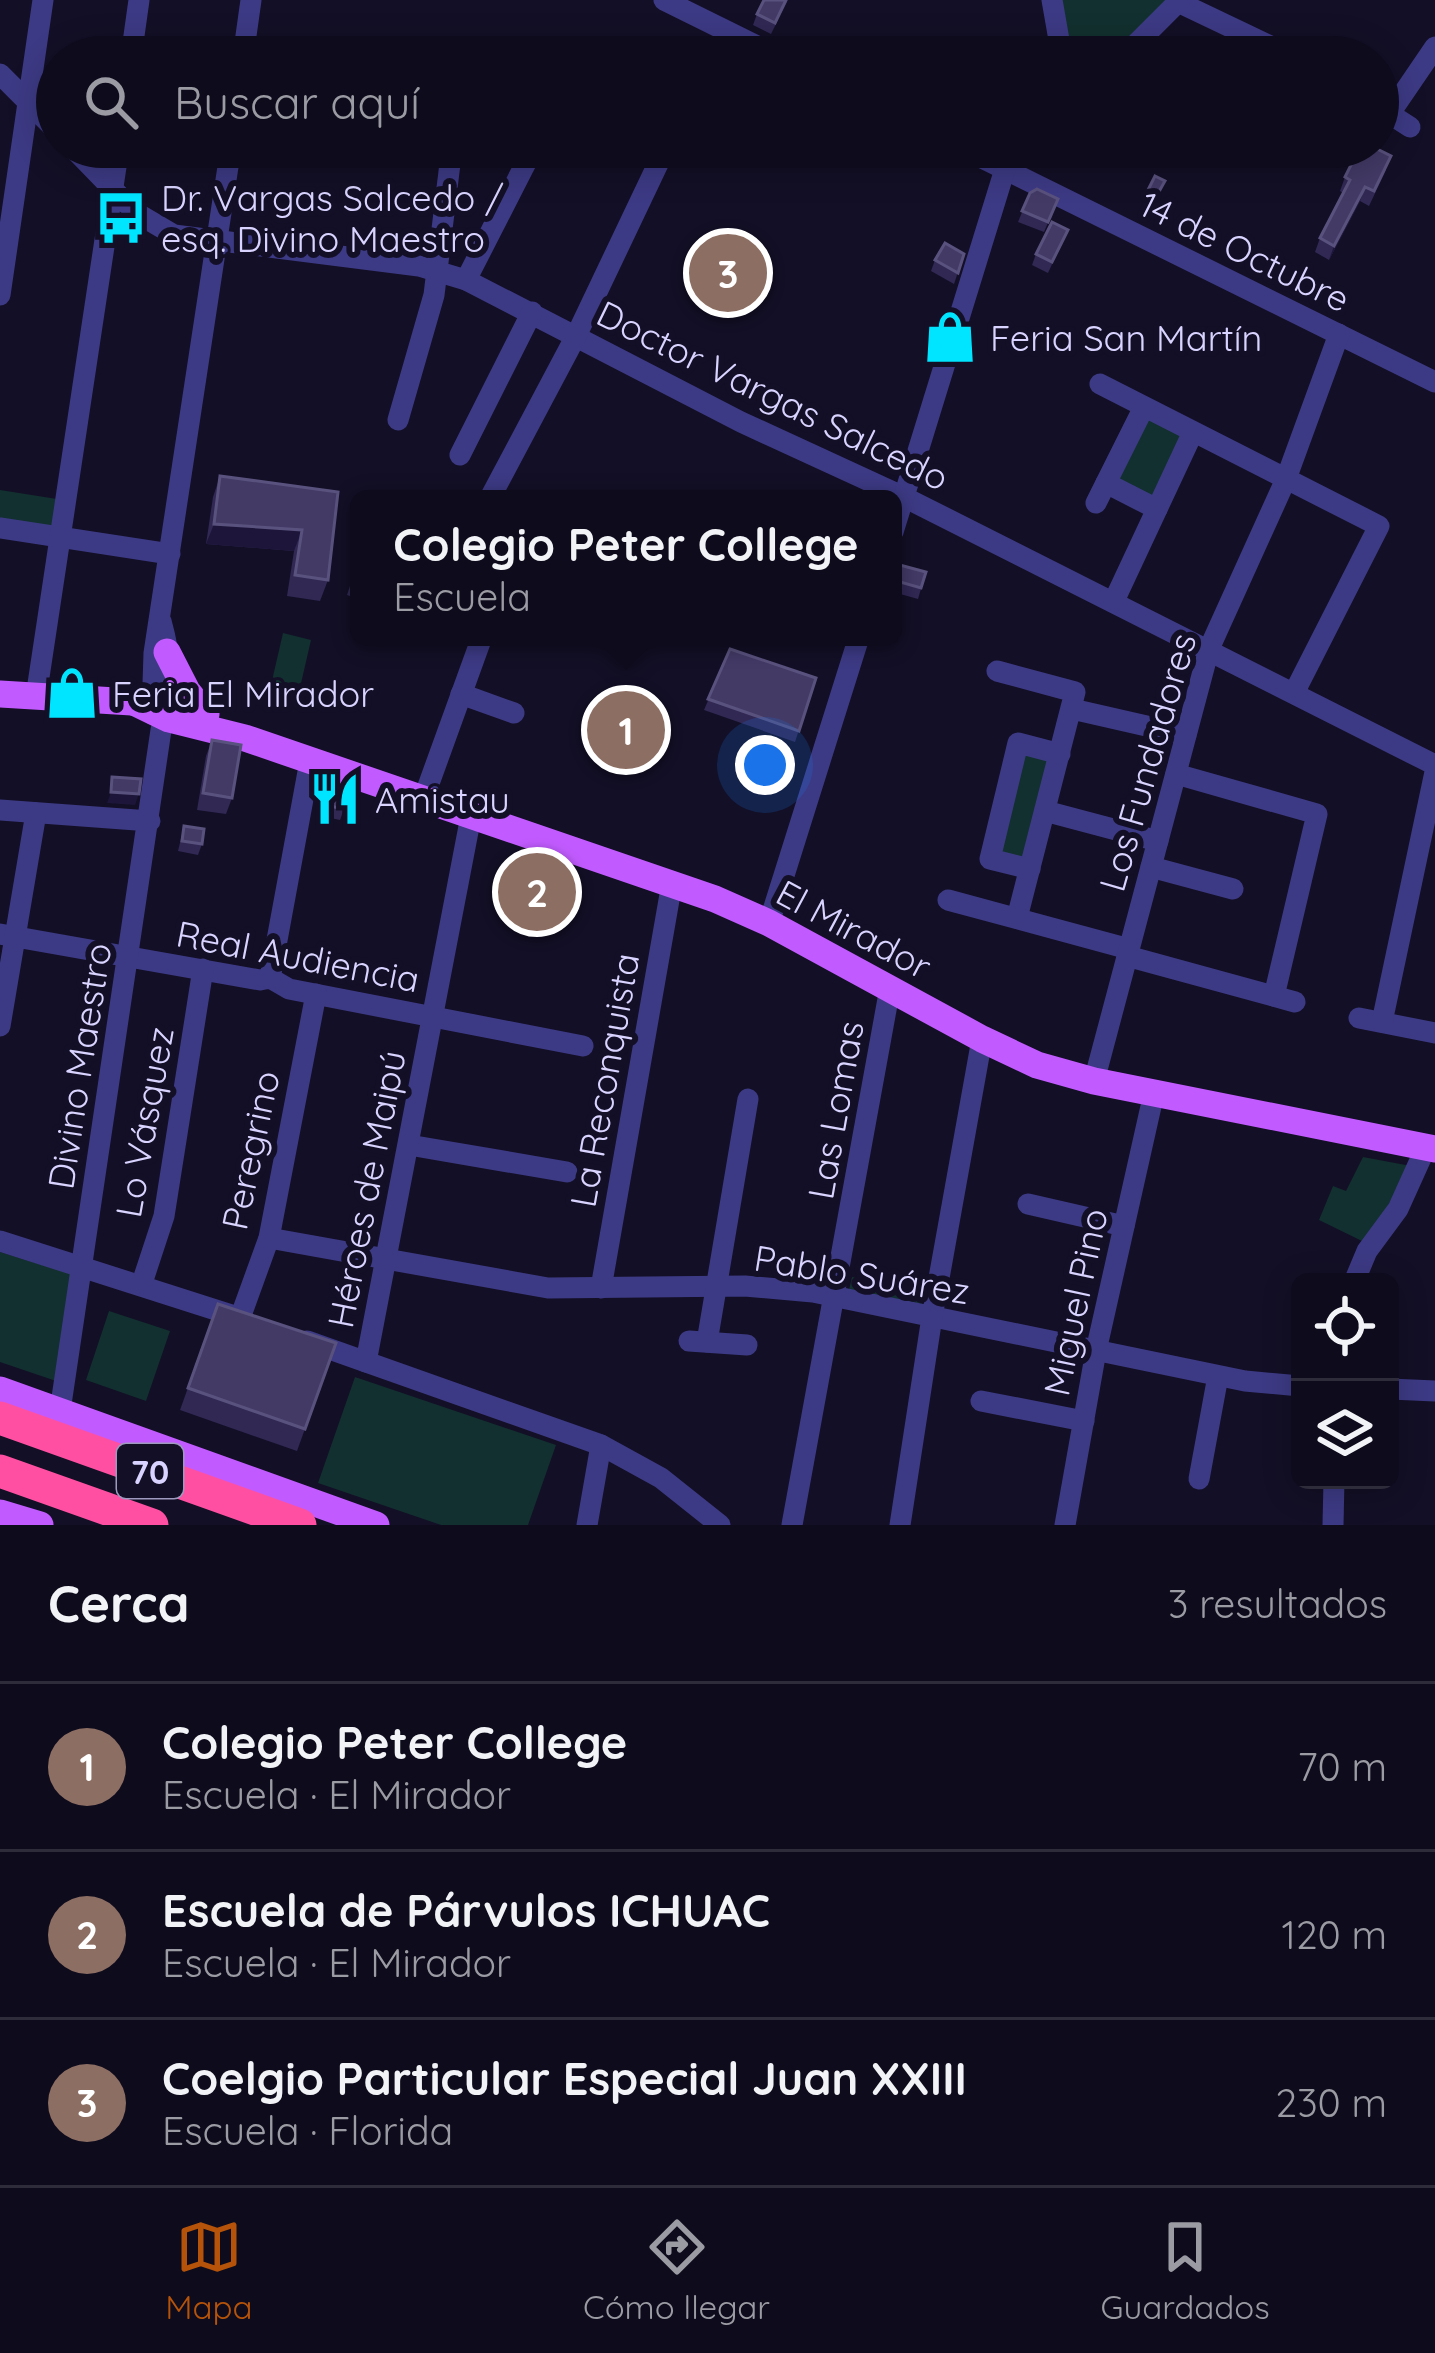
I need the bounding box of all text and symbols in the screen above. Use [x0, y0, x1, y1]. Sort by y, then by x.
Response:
search box [36, 36, 1399, 168]
icon: search [78, 69, 144, 135]
text: Buscar aquí [174, 74, 420, 130]
place label: Dr. Vargas Salcedo / esq. Divino Maestro [161, 175, 504, 261]
street label: 14 de Octubre [1133, 181, 1357, 321]
bus stop icon: Dr. Vargas Salcedo / esq. Divino Maestro [92, 189, 150, 247]
pin: 3 [689, 228, 767, 318]
street label: Doctor Vargas Salcedo [590, 290, 956, 500]
shop icon: Feria San Martín [921, 308, 979, 366]
place label: Feria San Martín [990, 315, 1262, 360]
popup [350, 490, 902, 646]
text: Colegio Peter College [393, 516, 859, 572]
text: Escuela [393, 572, 531, 621]
street label: Los Fundadores [1089, 628, 1205, 896]
shop icon: Feria El Mirador [43, 664, 101, 722]
place label: Feria El Mirador [112, 671, 374, 716]
pin: 1 [587, 685, 665, 775]
your location [735, 735, 795, 795]
restaurant icon: Amistau [306, 770, 364, 828]
place label: Amistau [375, 777, 510, 822]
pin: 2 [498, 847, 576, 937]
street label: El Mirador [769, 870, 939, 989]
street label: Real Audiencia [173, 910, 423, 1002]
street label: Divino Maestro [37, 940, 121, 1192]
street label: La Reconquista [560, 949, 648, 1211]
street label: Las Lomas [797, 1017, 873, 1203]
street label: Lo Vásquez [105, 1023, 183, 1221]
street label: Héroes de Maipú [317, 1046, 415, 1332]
street label: Peregrino [211, 1066, 289, 1234]
street label: Miguel Pino [1033, 1204, 1117, 1400]
street label: Pablo Suárez [751, 1235, 973, 1313]
map controls [1291, 1273, 1399, 1489]
button: locate [1291, 1273, 1399, 1381]
button: layers [1291, 1381, 1399, 1489]
road number: 70 [117, 1444, 183, 1498]
text: Cerca [48, 1571, 190, 1635]
text: 3 resultados [1168, 1579, 1387, 1628]
text: Colegio Peter College [162, 1714, 627, 1770]
text: 1 [79, 1742, 95, 1791]
text: 70 m [1298, 1742, 1387, 1791]
text: Escuela · El Mirador [162, 1770, 511, 1819]
text: Escuela de Párvulos ICHUAC [162, 1882, 770, 1938]
text: 2 [76, 1910, 98, 1959]
text: 120 m [1282, 1910, 1387, 1959]
text: Escuela · El Mirador [162, 1938, 511, 1987]
text: Coelgio Particular Especial Juan XXIII [162, 2050, 967, 2106]
text: 3 [77, 2078, 97, 2127]
text: 230 m [1276, 2078, 1387, 2127]
text: Escuela · Florida [162, 2106, 453, 2155]
tab: Mapa [165, 2214, 253, 2327]
tab: Cómo llegar [583, 2214, 770, 2327]
tab: Guardados [1101, 2214, 1270, 2327]

